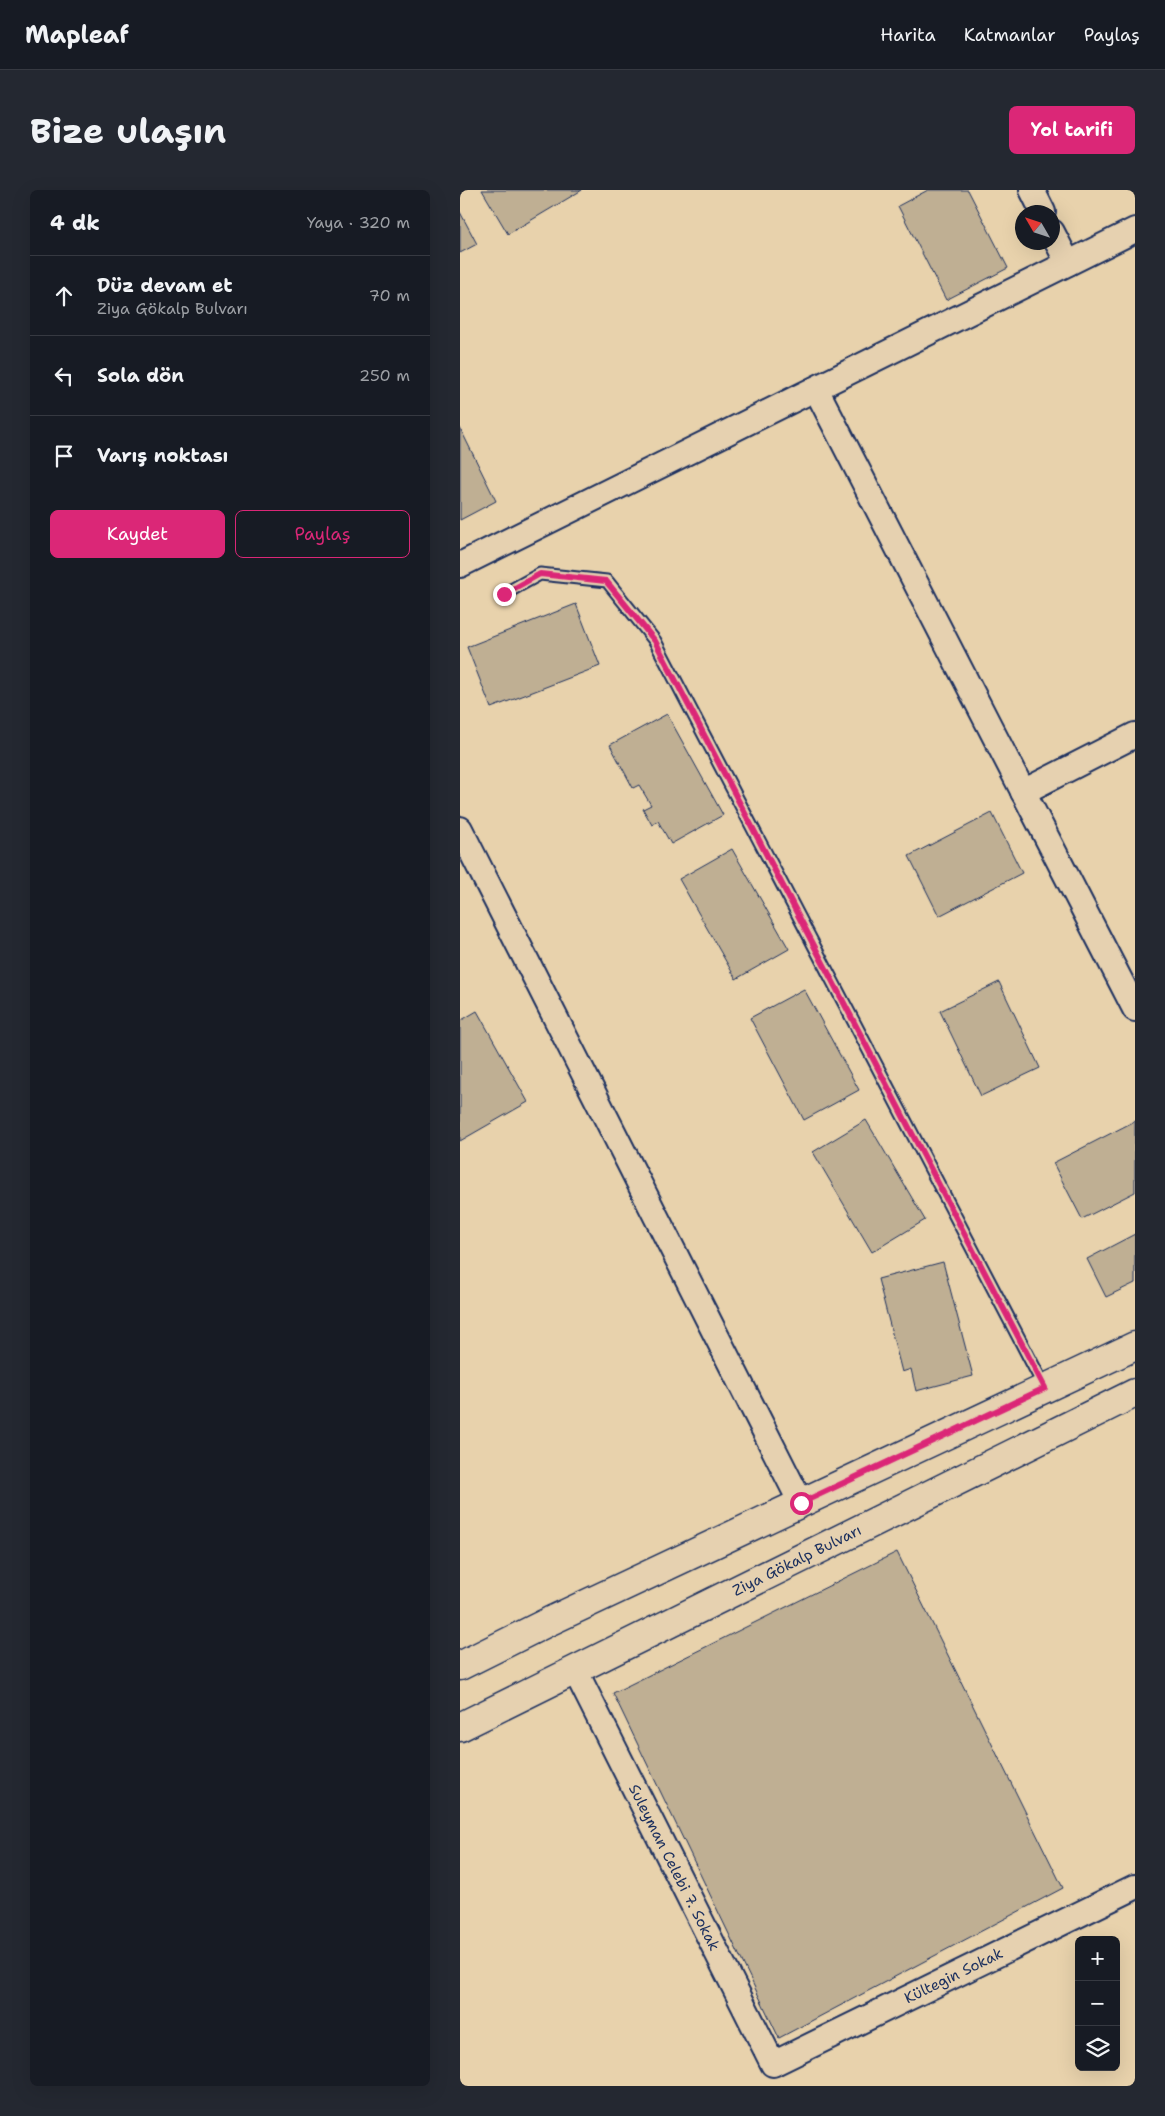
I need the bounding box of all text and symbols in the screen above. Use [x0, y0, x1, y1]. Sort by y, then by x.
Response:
text: Mapleaf [25, 19, 129, 51]
text: Harita [880, 23, 936, 47]
text: Katmanlar [964, 23, 1056, 47]
text: Paylaş [1084, 23, 1140, 47]
button: Yol tarifi [1009, 106, 1135, 154]
text: Bize ulaşın [30, 107, 226, 154]
north arrow [1015, 205, 1060, 250]
text: 4 dk [50, 209, 100, 237]
text: Yaya · 320 m [307, 212, 410, 233]
text: Düz devam et [97, 273, 233, 298]
icon: ahead [50, 282, 78, 310]
text: 70 m [369, 285, 410, 306]
text: Ziya Gökalp Bulvarı [97, 298, 248, 319]
icon: left [50, 362, 78, 390]
text: Sola dön [97, 363, 184, 388]
text: 250 m [359, 365, 410, 386]
icon: arrive [50, 442, 78, 470]
text: Varış noktası [97, 443, 228, 468]
button: Kaydet [50, 510, 225, 558]
button: Paylaş [235, 510, 410, 558]
route end [493, 583, 516, 606]
route start [790, 1492, 813, 1515]
street label: Ziya Gökalp Bulvarı [729, 1520, 865, 1601]
street label: Suleyman Celebi 7. Sokak [624, 1781, 724, 1954]
map controls [1075, 1936, 1120, 2071]
button: + [1075, 1936, 1120, 1981]
street label: Kültegin Sokak [901, 1943, 1006, 2008]
button: − [1075, 1981, 1120, 2026]
button: layers [1075, 2026, 1120, 2071]

